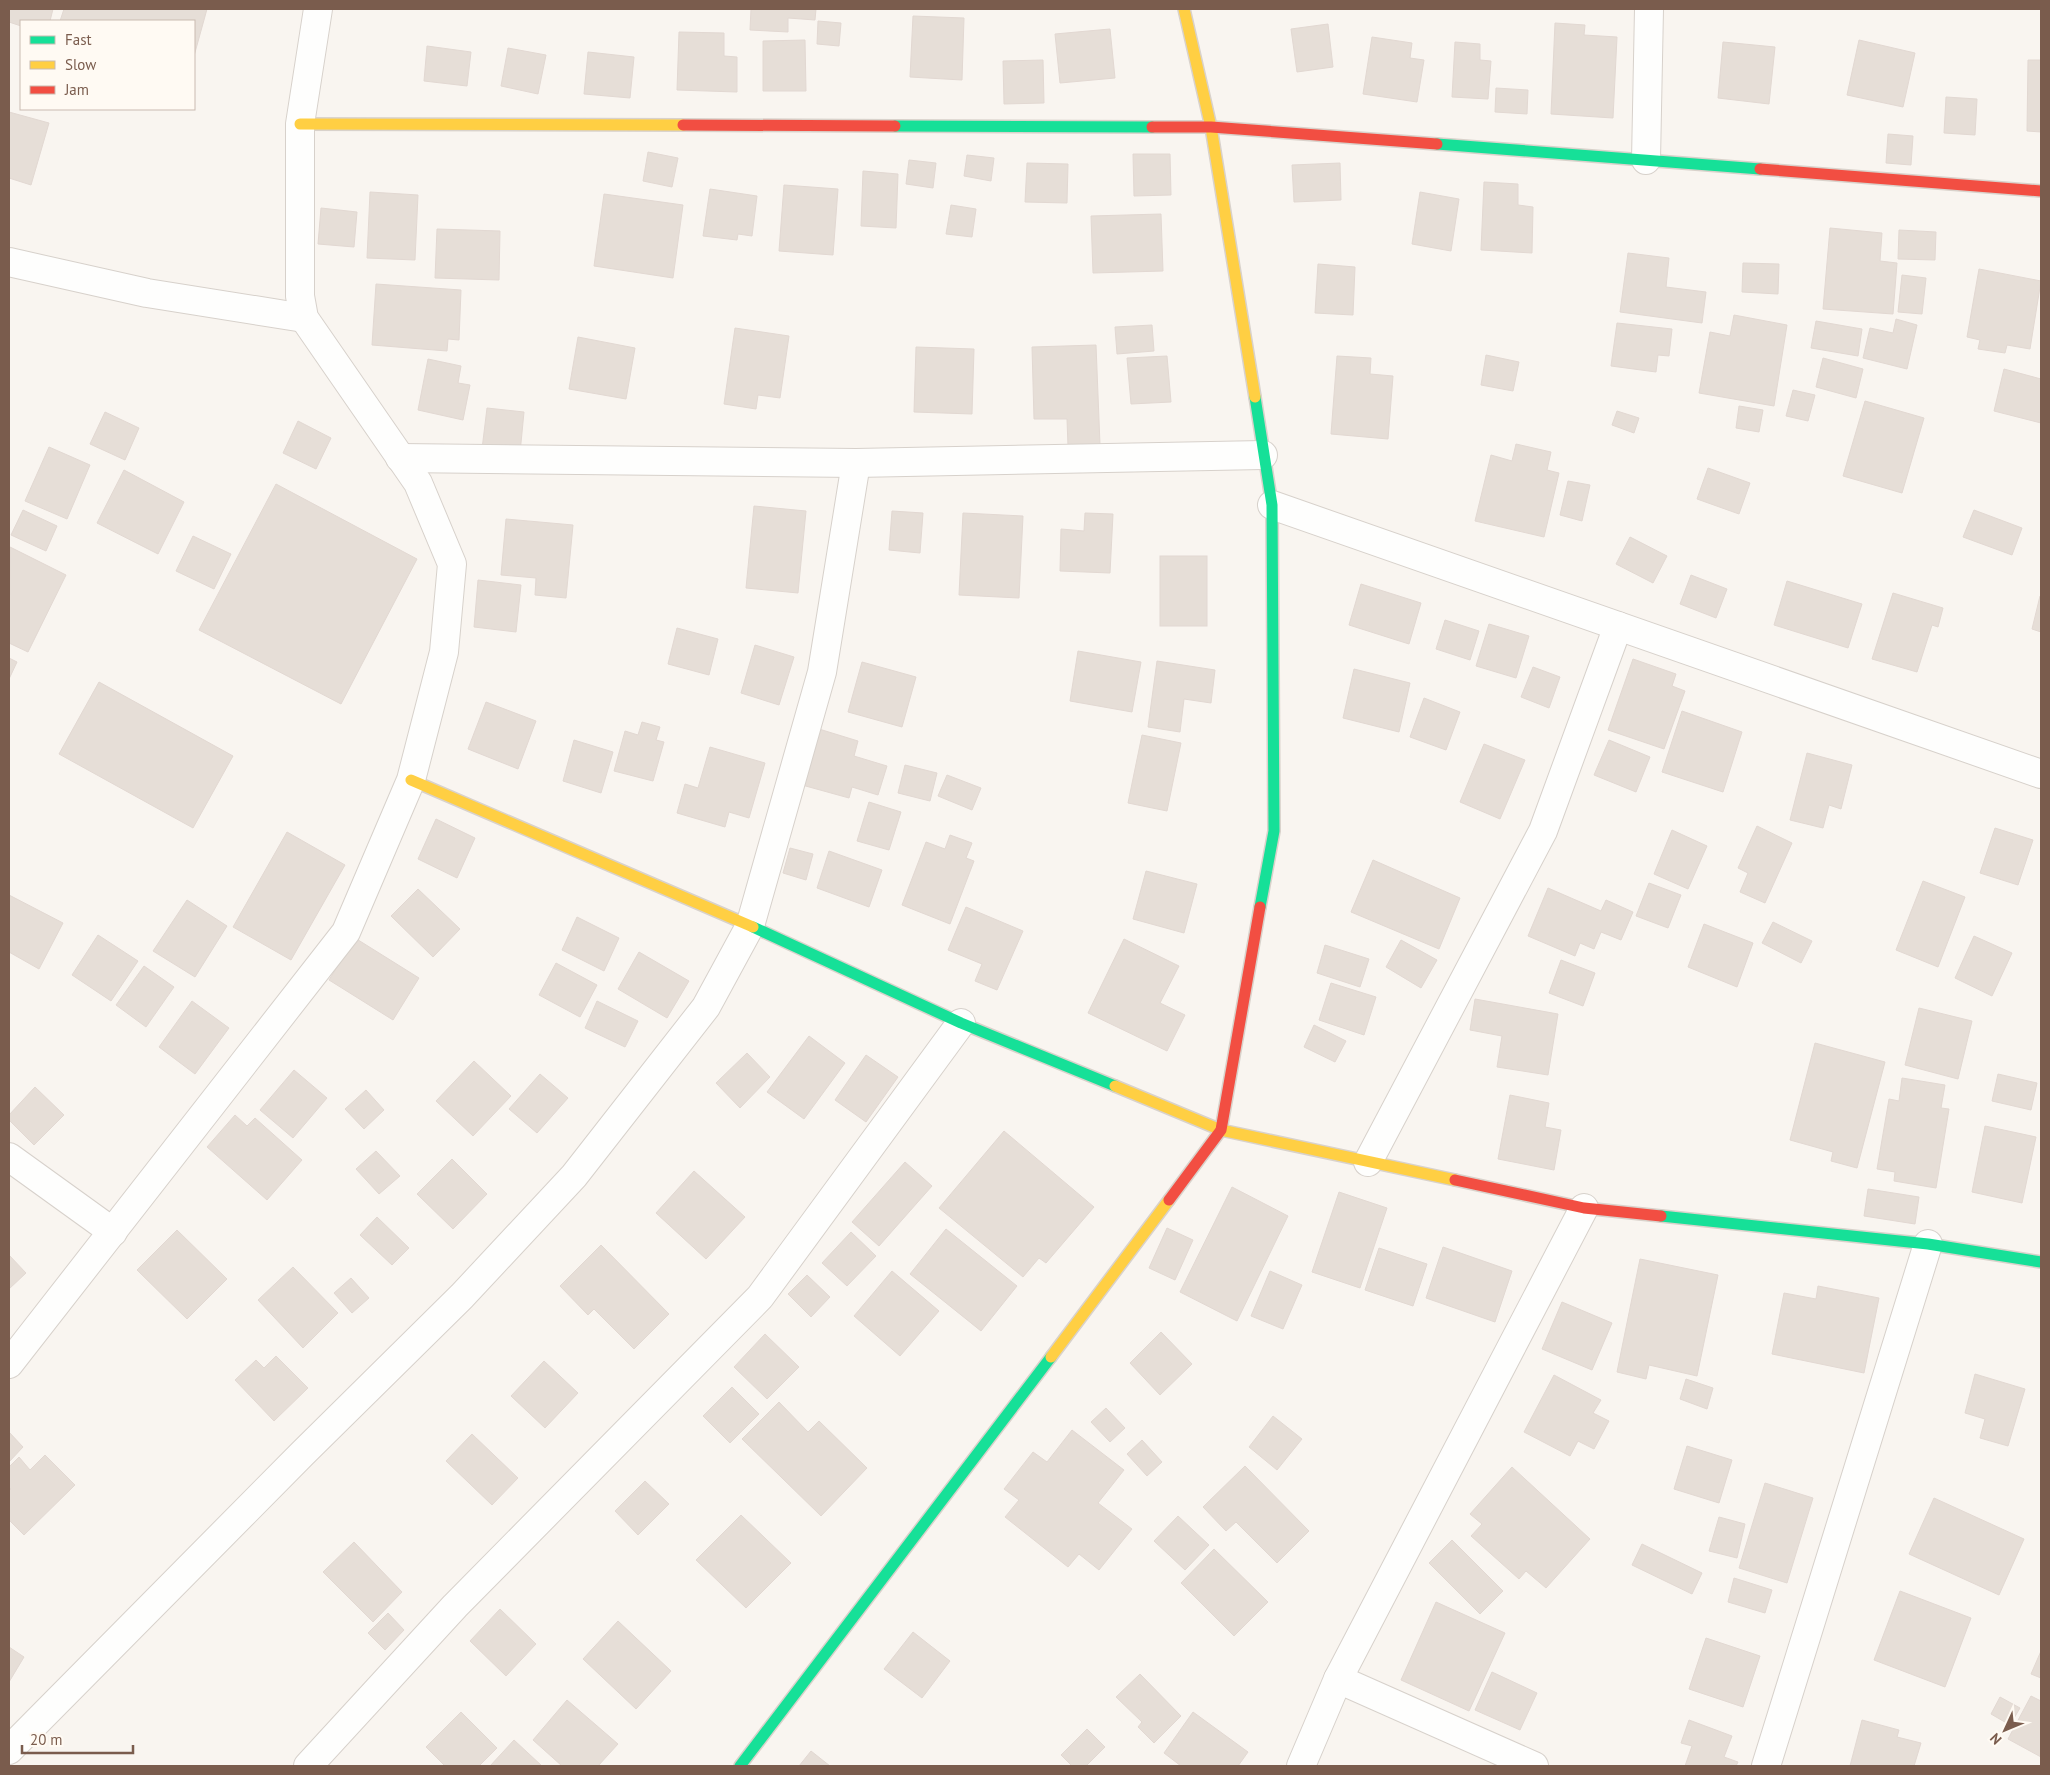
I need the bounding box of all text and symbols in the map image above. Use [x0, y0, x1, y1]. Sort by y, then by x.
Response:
legend [20, 20, 195, 110]
text: Fast [65, 30, 92, 49]
text: Slow [65, 55, 96, 74]
text: Jam [64, 80, 89, 99]
north arrow [1980, 1705, 2030, 1755]
scale bar [22, 1722, 134, 1754]
text: N [1986, 1729, 2005, 1749]
text: 20 m [30, 1730, 63, 1749]

